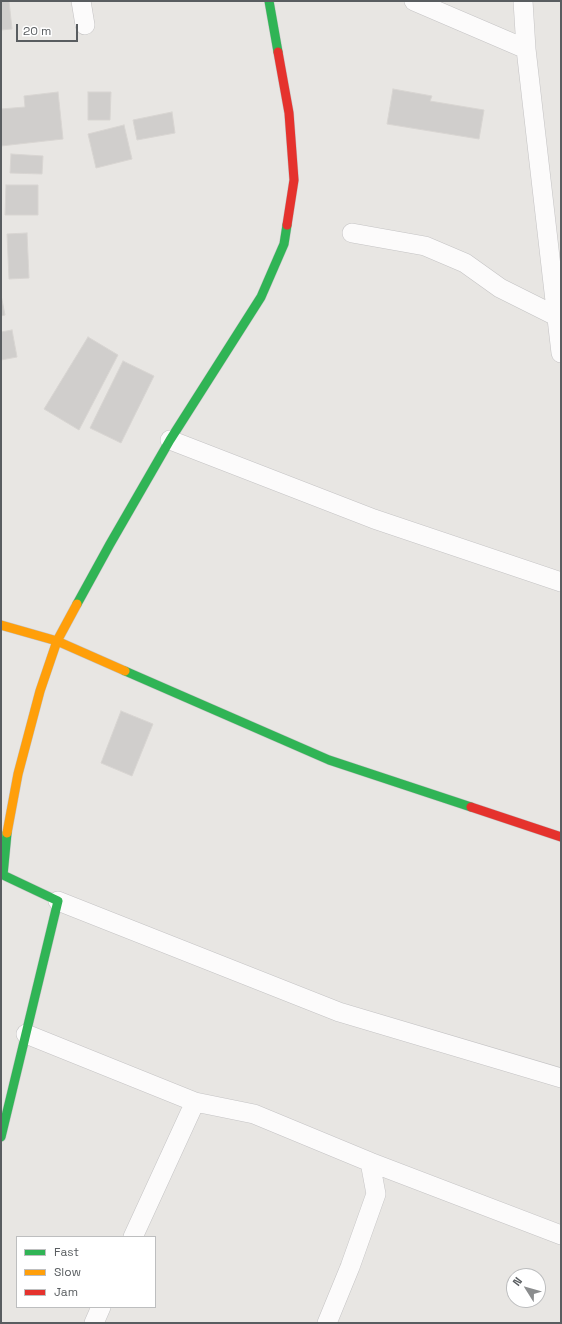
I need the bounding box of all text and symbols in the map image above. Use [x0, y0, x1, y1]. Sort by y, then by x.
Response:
scale bar [18, 16, 80, 42]
text: 20 m [23, 23, 51, 39]
legend [16, 1236, 156, 1308]
text: Fast [54, 1244, 79, 1260]
text: Slow [54, 1264, 81, 1280]
north arrow [506, 1268, 546, 1308]
text: N [509, 1274, 525, 1289]
text: Jam [54, 1284, 78, 1300]

